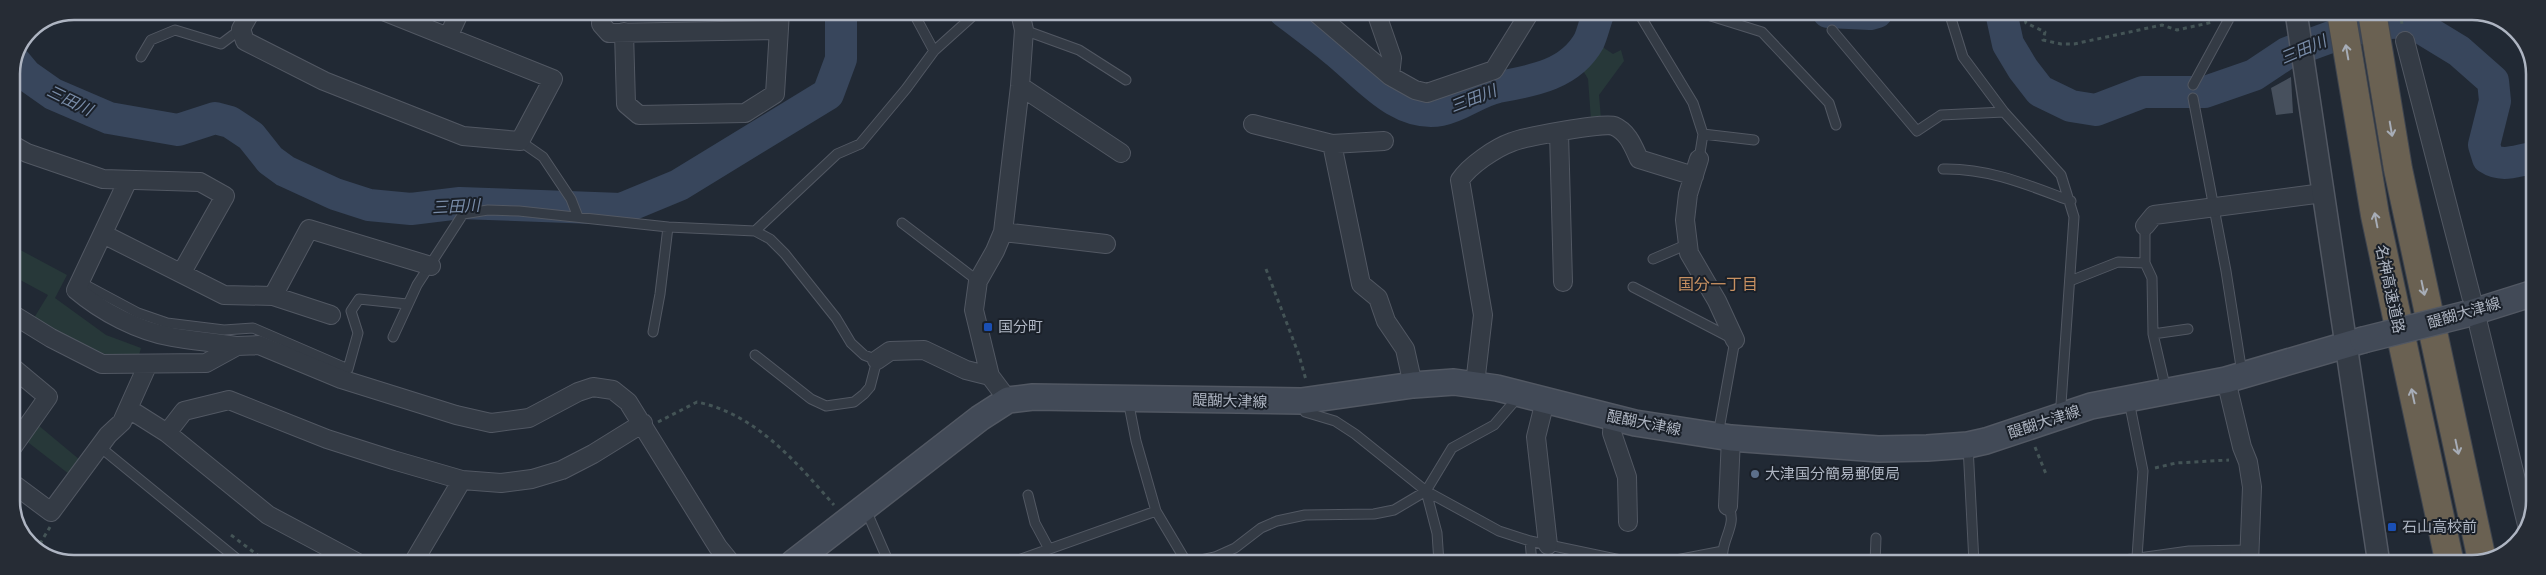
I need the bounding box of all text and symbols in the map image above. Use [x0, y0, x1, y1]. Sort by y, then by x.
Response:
water label: 三田川 [2278, 31, 2330, 67]
one-way arrow [2342, 44, 2352, 60]
water label: 三田川 [1448, 81, 1500, 115]
water label: 三田川 [44, 82, 97, 119]
one-way arrow [2386, 120, 2396, 136]
water label: 三田川 [432, 197, 482, 216]
one-way arrow [2371, 213, 2381, 229]
street label: 名神高速道路 [2373, 243, 2408, 335]
district label: 国分一丁目 [1678, 276, 1758, 293]
one-way arrow [2419, 279, 2428, 295]
street label: 醍醐大津線 [2425, 294, 2502, 331]
place label: 国分町 [998, 318, 1043, 335]
marker: 国分町 [982, 321, 994, 333]
one-way arrow [2408, 389, 2417, 405]
street label: 醍醐大津線 [1192, 391, 1268, 410]
street label: 醍醐大津線 [2006, 402, 2082, 441]
street label: 醍醐大津線 [1606, 407, 1683, 438]
one-way arrow [2453, 438, 2463, 454]
place label: 大津国分簡易郵便局 [1765, 465, 1900, 482]
marker: 大津国分簡易郵便局 [1749, 468, 1761, 480]
place label: 石山高校前 [2402, 518, 2477, 535]
marker: 石山高校前 [2386, 521, 2398, 533]

